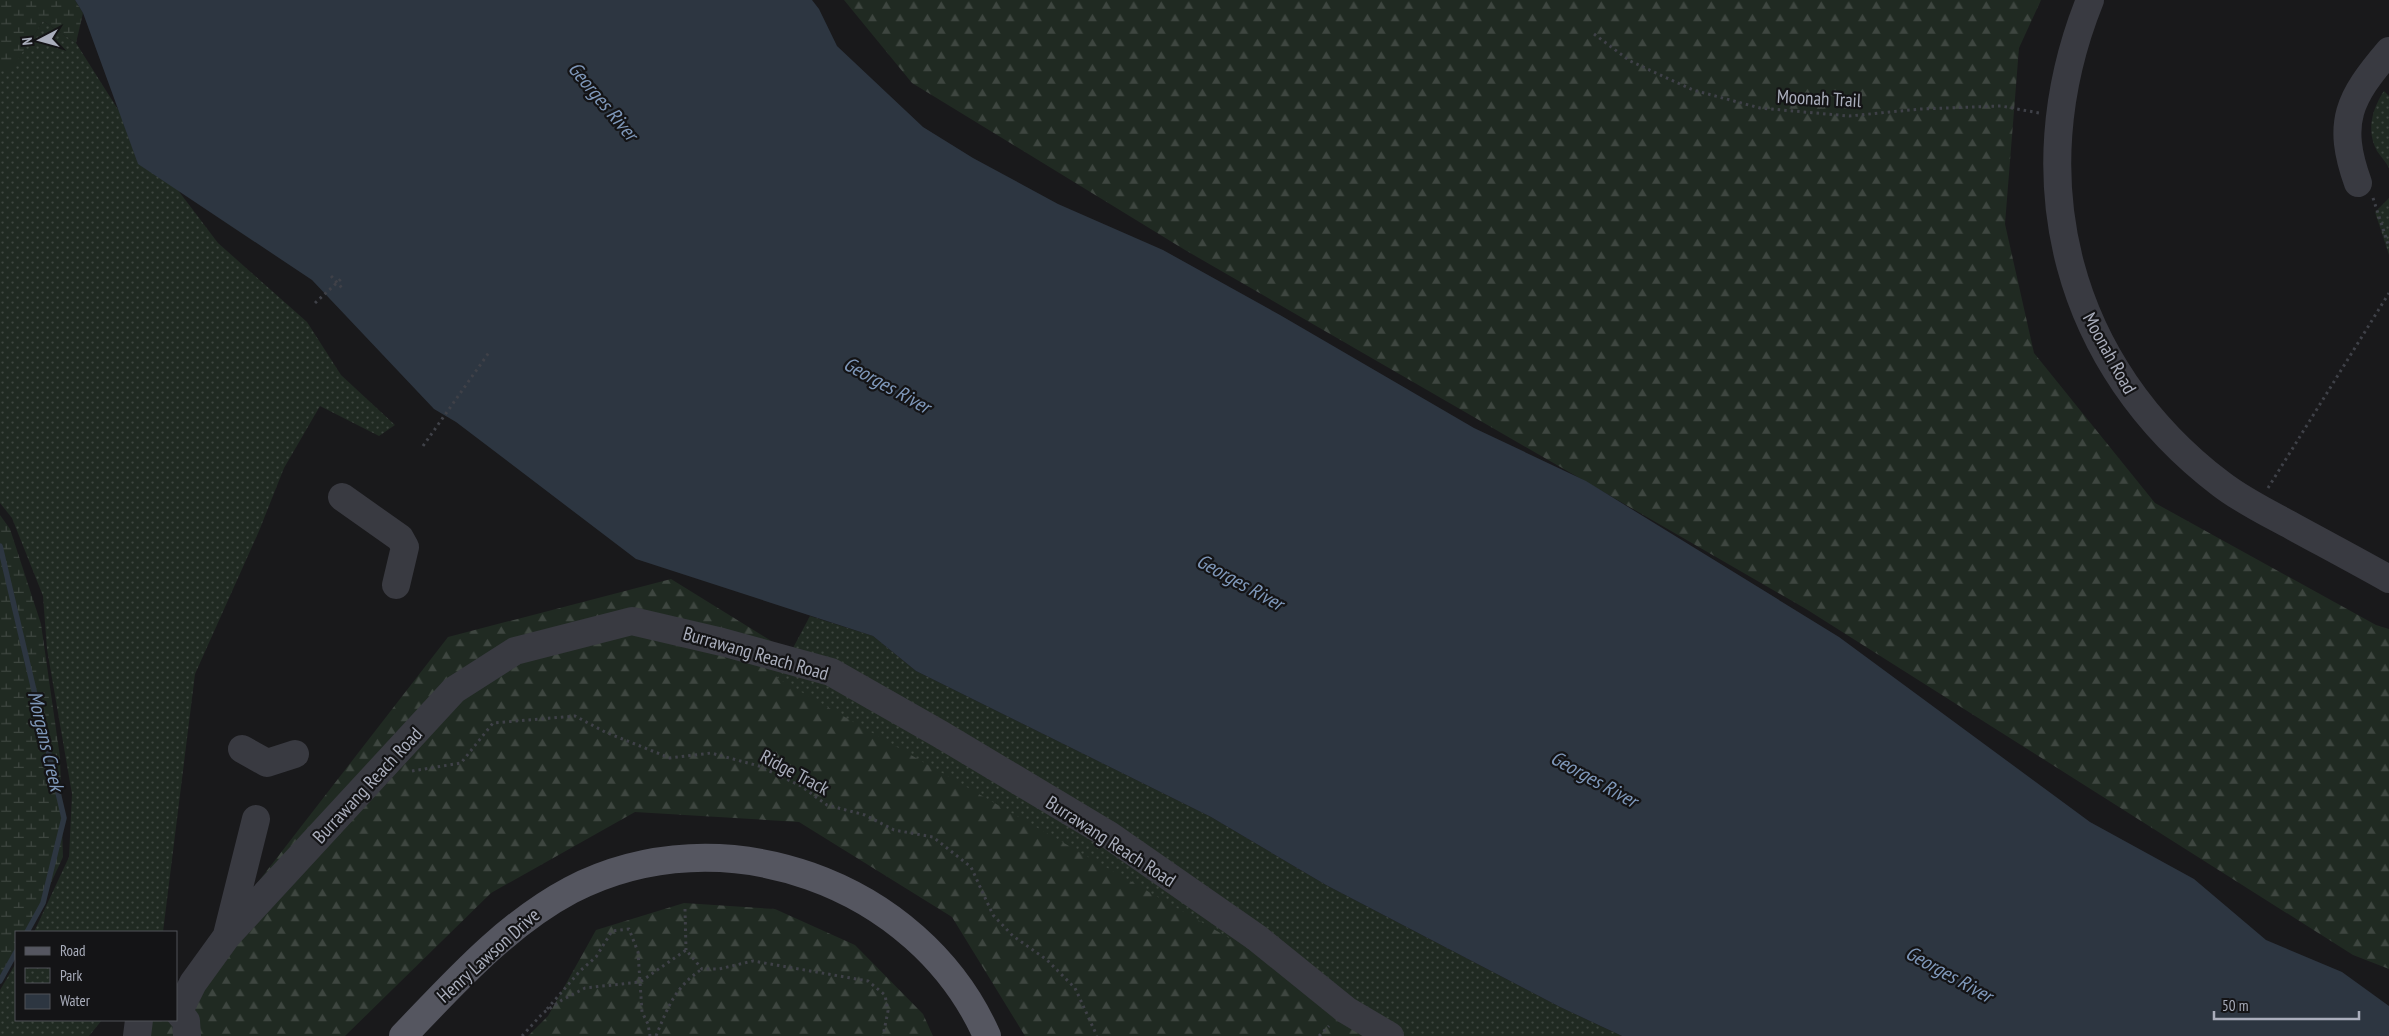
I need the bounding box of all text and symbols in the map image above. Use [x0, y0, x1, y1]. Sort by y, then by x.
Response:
north arrow [15, 15, 65, 65]
text: N [18, 37, 36, 46]
water label: Georges River [562, 56, 645, 148]
street label: Moonah Trail [1776, 84, 1862, 112]
street label: Moonah Road [2078, 308, 2142, 398]
water label: Georges River [839, 351, 937, 421]
water label: Georges River [1192, 548, 1290, 618]
street label: Burrawang Reach Road [681, 621, 831, 685]
water label: Morgans Creek [22, 688, 71, 796]
street label: Burrawang Reach Road [307, 722, 427, 848]
street label: Ridge Track [756, 744, 834, 800]
water label: Georges River [1546, 745, 1644, 815]
street label: Burrawang Reach Road [1042, 790, 1180, 892]
street label: Henry Lawson Drive [432, 902, 545, 1007]
legend [15, 931, 178, 1021]
water label: Georges River [1901, 940, 1999, 1010]
text: Road [60, 941, 86, 960]
text: Park [60, 966, 82, 985]
scale bar [2214, 988, 2359, 1020]
text: Water [60, 991, 91, 1010]
text: 50 m [2222, 996, 2248, 1015]

